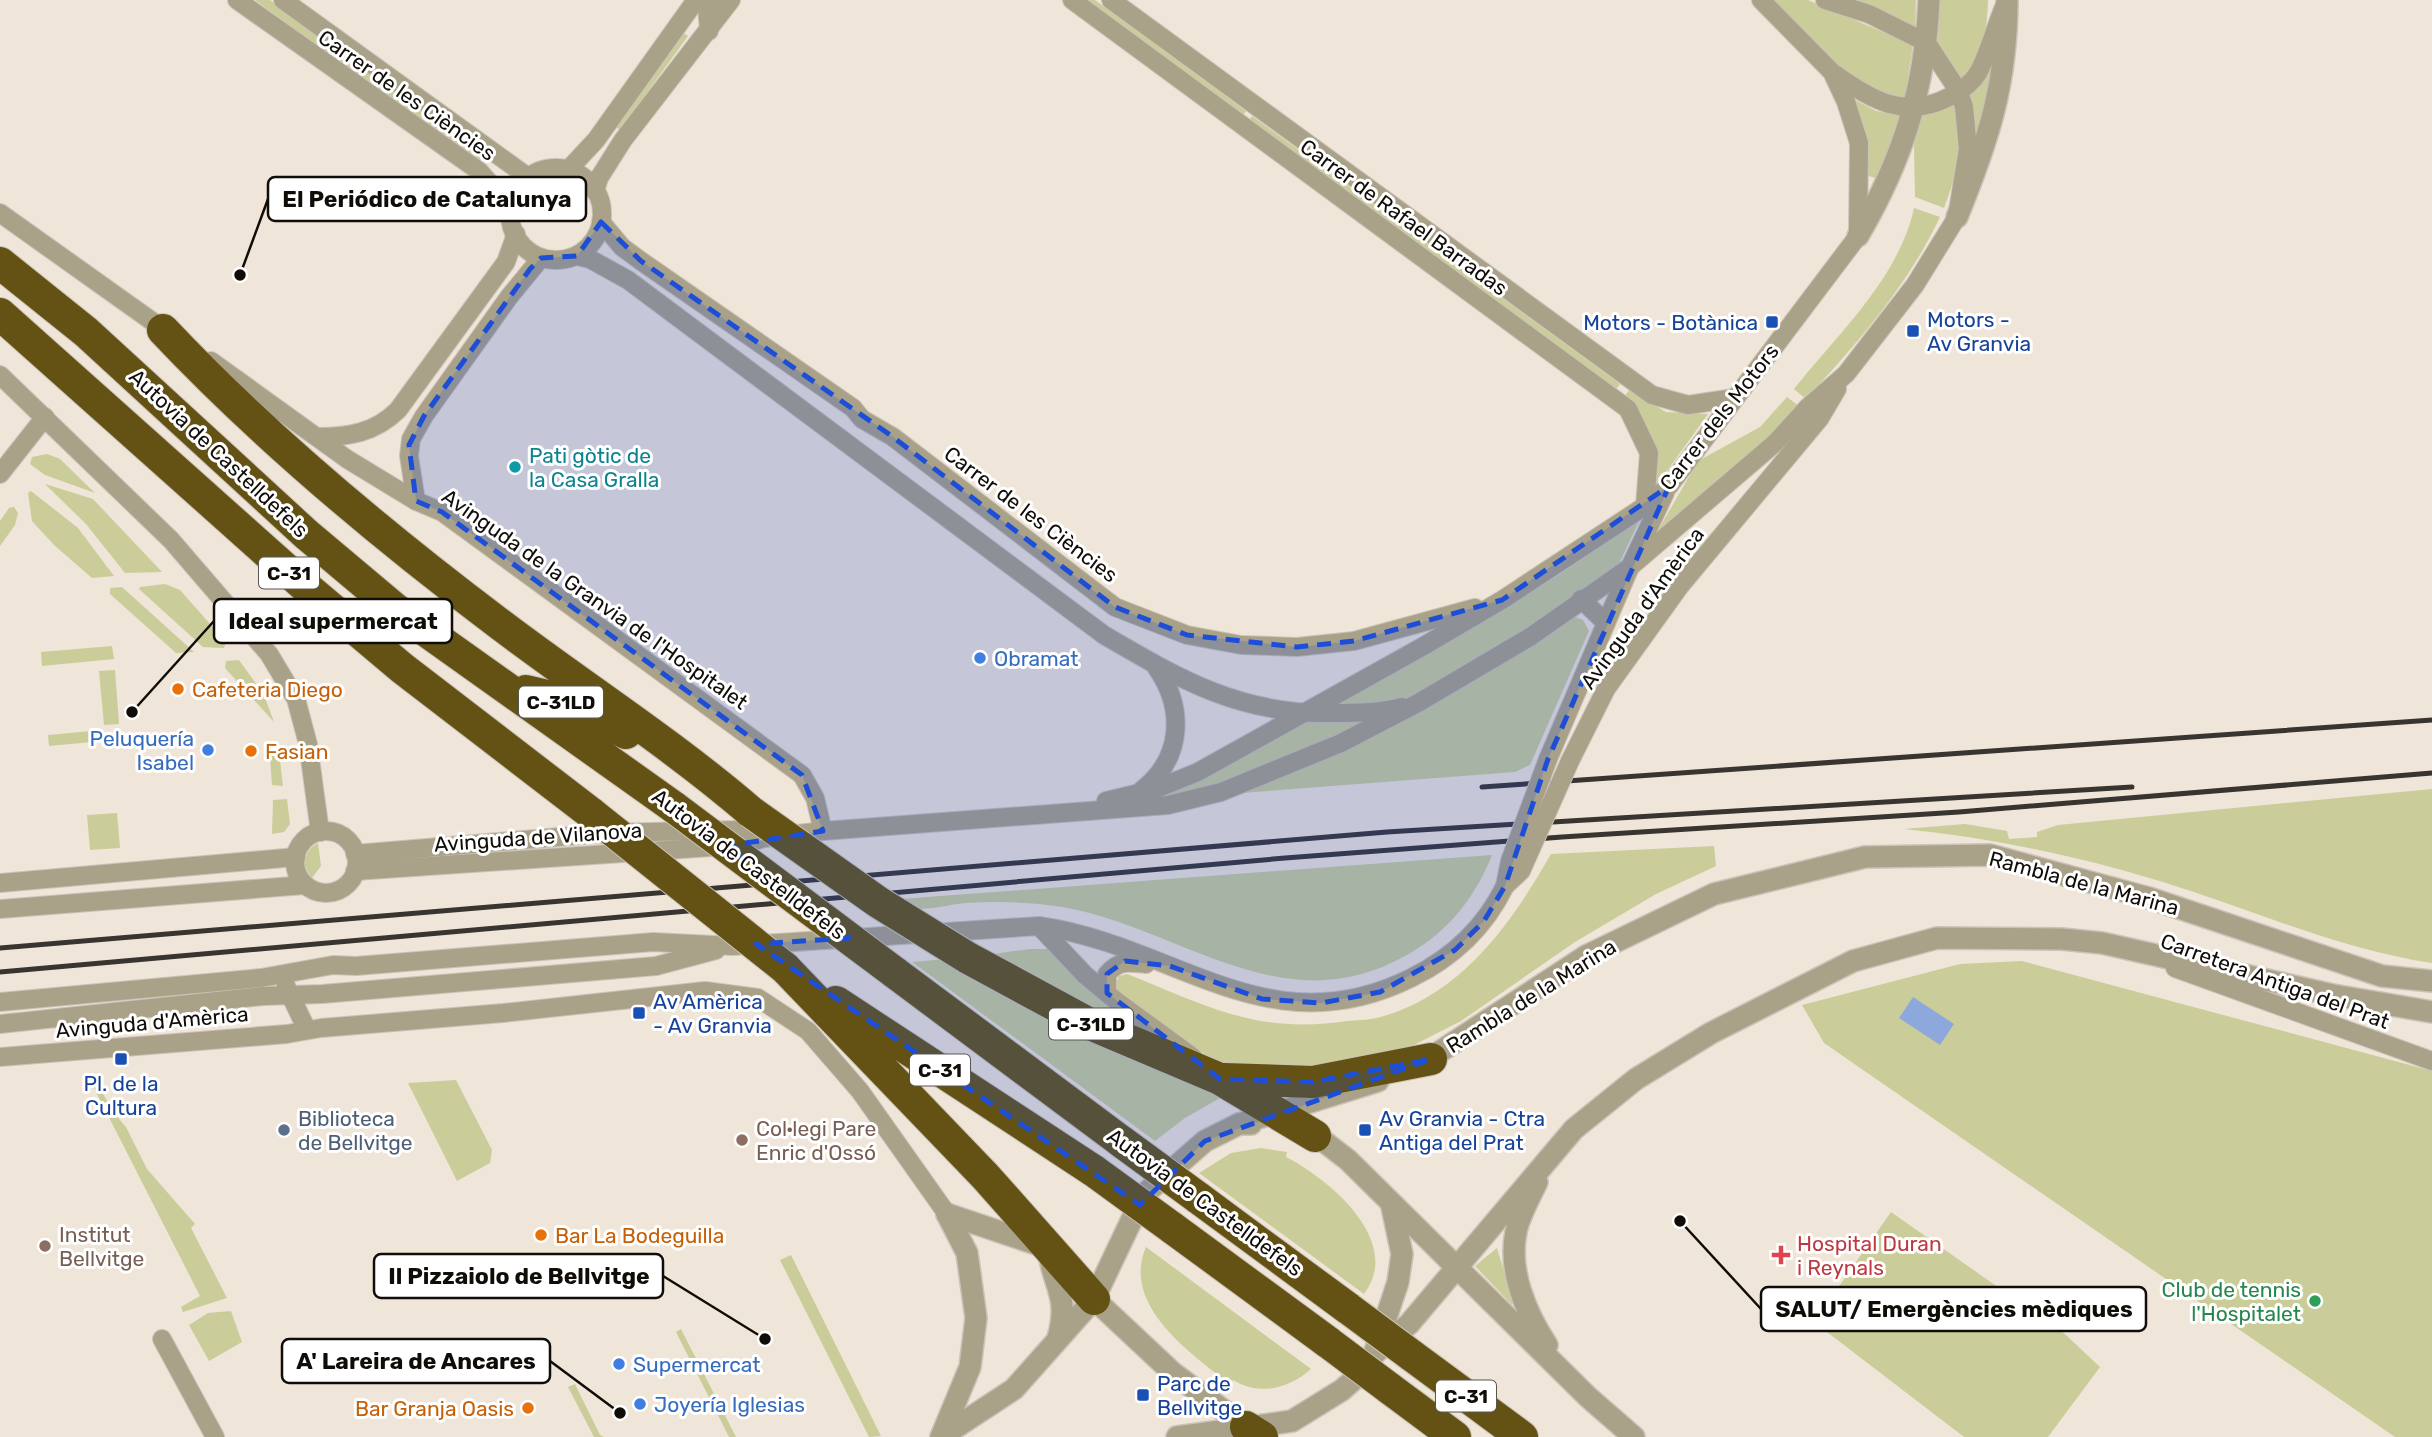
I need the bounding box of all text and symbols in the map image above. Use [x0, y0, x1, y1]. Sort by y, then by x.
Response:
street label: Carrer de les Ciències [314, 24, 500, 166]
street label: Carrer de Rafael Barradas [1296, 133, 1512, 301]
callout: El Periódico de Catalunya [268, 177, 586, 221]
text: El Periódico de Catalunya [282, 185, 572, 213]
place label: Motors - Av Granvia [1927, 307, 2031, 356]
place label: Motors - Botànica [1583, 310, 1758, 335]
marker: Motors - Botànica [1764, 314, 1780, 330]
marker: Motors - Av Granvia [1905, 323, 1921, 339]
street label: Carrer dels Motors [1654, 339, 1784, 495]
street label: Autovia de Castelldefels [124, 364, 314, 542]
street label: Carrer de les Ciències [939, 441, 1123, 587]
place label: Pati gòtic de la Casa Gralla [529, 443, 659, 492]
marker: Pati gòtic de la Casa Gralla [507, 459, 523, 475]
street label: Avinguda de la Granvia de l'Hospitalet [437, 483, 753, 715]
street label: Avinguda d'Amèrica [1575, 522, 1709, 694]
road number: C-31 [259, 558, 319, 588]
callout: Ideal supermercat [214, 599, 452, 643]
text: Ideal supermercat [228, 607, 438, 635]
place label: Obramat [994, 646, 1078, 671]
marker: Obramat [972, 650, 988, 666]
place label: Cafeteria Diego [192, 677, 343, 702]
marker: Cafeteria Diego [170, 681, 186, 697]
road number: C-31LD [519, 687, 603, 718]
place label: Peluquería Isabel [90, 726, 194, 775]
place label: Fasian [265, 739, 328, 764]
marker: Peluquería Isabel [200, 742, 216, 758]
marker: Fasian [243, 743, 259, 759]
street label: Autovia de Castelldefels [647, 783, 851, 945]
street label: Avinguda de Vilanova [433, 817, 643, 857]
street label: Rambla de la Marina [1986, 846, 2182, 920]
street label: Carretera Antiga del Prat [2157, 928, 2393, 1034]
street label: Rambla de la Marina [1442, 934, 1620, 1058]
place label: Av Amèrica - Av Granvia [653, 989, 772, 1038]
street label: Avinguda d'Amèrica [54, 1001, 250, 1043]
marker: Av Amèrica - Av Granvia [631, 1005, 647, 1021]
road number: C-31LD [1049, 1008, 1133, 1040]
marker: Pl. de la Cultura [113, 1051, 129, 1067]
road number: C-31 [910, 1054, 970, 1086]
place label: Pl. de la Cultura [83, 1071, 159, 1120]
place label: Biblioteca de Bellvitge [298, 1106, 413, 1155]
place label: Av Granvia - Ctra Antiga del Prat [1379, 1106, 1545, 1155]
place label: Col·legi Pare Enric d'Ossó [756, 1116, 876, 1165]
marker: Biblioteca de Bellvitge [276, 1122, 292, 1138]
marker: Av Granvia - Ctra Antiga del Prat [1357, 1122, 1373, 1138]
street label: Autovia de Castelldefels [1102, 1123, 1308, 1281]
marker: Col·legi Pare Enric d'Ossó [734, 1132, 750, 1148]
place label: Institut Bellvitge [59, 1222, 144, 1271]
place label: Bar La Bodeguilla [555, 1223, 724, 1248]
marker: Bar La Bodeguilla [533, 1227, 549, 1243]
place label: Hospital Duran i Reynals [1797, 1231, 1942, 1280]
marker: Institut Bellvitge [37, 1238, 53, 1254]
marker: Hospital Duran i Reynals [1771, 1245, 1791, 1265]
callout: Il Pizzaiolo de Bellvitge [374, 1254, 663, 1298]
text: Il Pizzaiolo de Bellvitge [388, 1262, 650, 1290]
place label: Club de tennis l'Hospitalet [2161, 1277, 2301, 1326]
callout: SALUT/ Emergències mèdiques [1761, 1287, 2146, 1331]
marker: Club de tennis l'Hospitalet [2307, 1293, 2323, 1309]
text: SALUT/ Emergències mèdiques [1775, 1295, 2133, 1323]
callout: A' Lareira de Ancares [282, 1339, 550, 1383]
text: A' Lareira de Ancares [296, 1347, 536, 1375]
place label: Supermercat [633, 1352, 760, 1377]
marker: Supermercat [611, 1356, 627, 1372]
place label: Parc de Bellvitge [1157, 1371, 1242, 1420]
road number: C-31 [1436, 1380, 1496, 1412]
marker: Parc de Bellvitge [1135, 1387, 1151, 1403]
place label: Joyería Iglesias [654, 1392, 805, 1417]
place label: Bar Granja Oasis [355, 1396, 514, 1421]
marker: Joyería Iglesias [632, 1396, 648, 1412]
marker: Bar Granja Oasis [520, 1400, 536, 1416]

